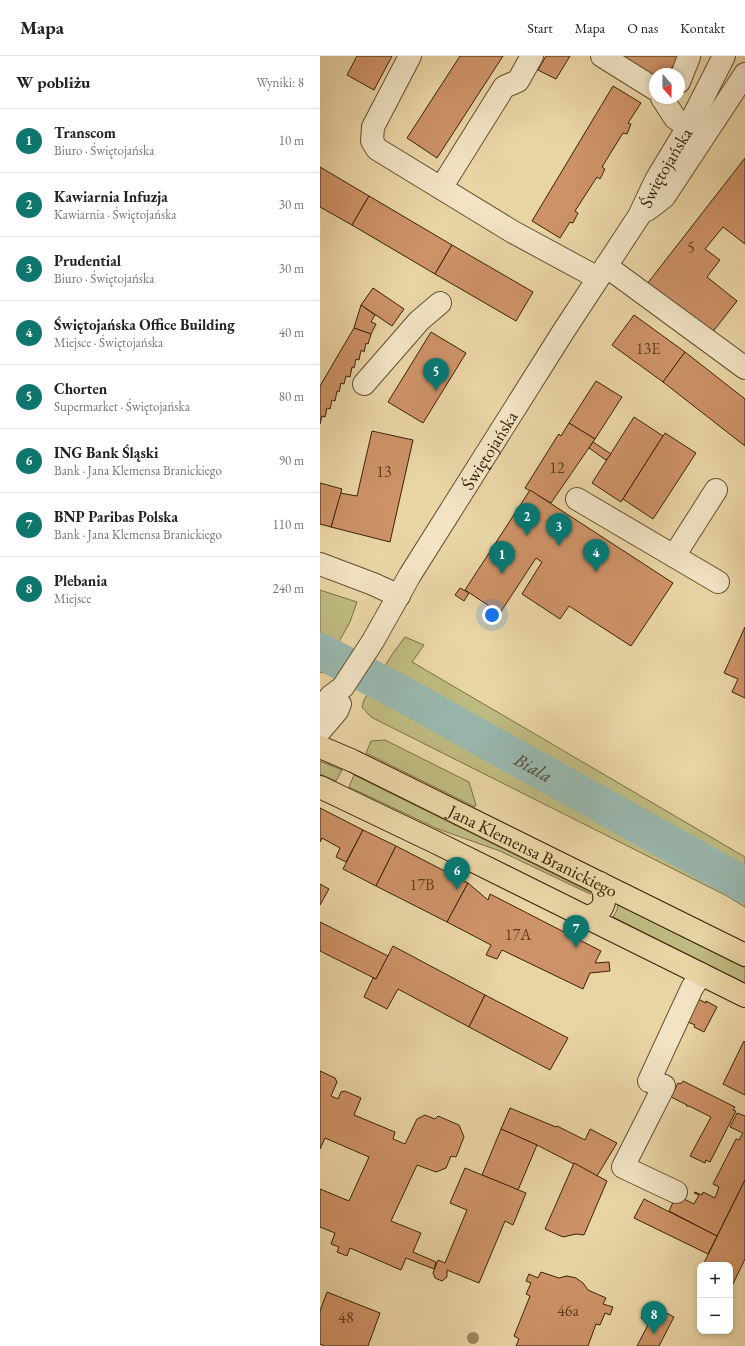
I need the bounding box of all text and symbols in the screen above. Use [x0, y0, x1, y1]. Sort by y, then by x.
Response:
text: Mapa [20, 15, 64, 40]
text: Start [527, 19, 553, 37]
text: Mapa [575, 19, 605, 37]
text: O nas [627, 19, 658, 37]
text: Kontakt [680, 19, 725, 37]
north arrow [649, 68, 685, 104]
text: W pobliżu [16, 71, 90, 93]
text: Wyniki: 8 [256, 74, 304, 91]
street label: Świętojańska [633, 122, 697, 211]
text: Transcom [54, 123, 116, 142]
text: 1 [26, 132, 32, 149]
text: 10 m [279, 132, 304, 149]
text: Biuro · Świętojańska [54, 142, 154, 159]
text: Kawiarnia Infuzja [54, 187, 168, 206]
text: 2 [26, 196, 32, 213]
text: 30 m [279, 196, 304, 213]
text: Kawiarnia · Świętojańska [54, 206, 177, 223]
house number: 5 [687, 237, 695, 258]
text: Prudential [54, 251, 121, 270]
text: 3 [26, 260, 32, 277]
text: 30 m [279, 260, 304, 277]
text: Biuro · Świętojańska [54, 270, 154, 287]
text: Świętojańska Office Building [54, 315, 235, 334]
text: 4 [26, 324, 32, 341]
text: 40 m [279, 324, 304, 341]
text: Miejsce · Świętojańska [54, 334, 163, 351]
house number: 13E [636, 338, 660, 359]
pin: 5 [423, 358, 449, 391]
text: Chorten [54, 379, 107, 398]
text: 5 [26, 388, 32, 405]
text: 80 m [279, 388, 304, 405]
text: Supermarket · Świętojańska [54, 398, 190, 415]
street label: Świętojańska [455, 405, 523, 494]
text: ING Bank Śląski [54, 443, 158, 462]
text: 6 [26, 452, 32, 469]
text: 90 m [279, 452, 304, 469]
house number: 12 [549, 457, 565, 478]
house number: 13 [376, 461, 392, 482]
text: Bank · Jana Klemensa Branickiego [54, 462, 222, 479]
pin: 2 [514, 503, 540, 536]
text: BNP Paribas Polska [54, 507, 178, 526]
pin: 3 [546, 513, 572, 546]
text: 7 [26, 516, 32, 533]
text: 110 m [273, 516, 304, 533]
text: Bank · Jana Klemensa Branickiego [54, 526, 222, 543]
pin: 4 [583, 539, 609, 572]
pin: 1 [489, 541, 515, 574]
text: Plebania [54, 571, 107, 590]
text: 8 [26, 580, 32, 597]
text: 240 m [273, 580, 304, 597]
text: Miejsce [54, 590, 91, 607]
your location [482, 605, 502, 625]
water label: Biala [509, 746, 557, 788]
street label: Jana Klemensa Branickiego [443, 798, 622, 902]
pin: 6 [444, 857, 470, 890]
house number: 17B [410, 874, 434, 895]
pin: 7 [563, 915, 589, 948]
house number: 17A [505, 924, 532, 945]
map controls [697, 1262, 733, 1334]
button: + [697, 1262, 733, 1298]
button: − [697, 1298, 733, 1334]
house number: 46a [557, 1300, 579, 1321]
pin: 8 [641, 1301, 667, 1334]
house number: 48 [338, 1307, 354, 1328]

